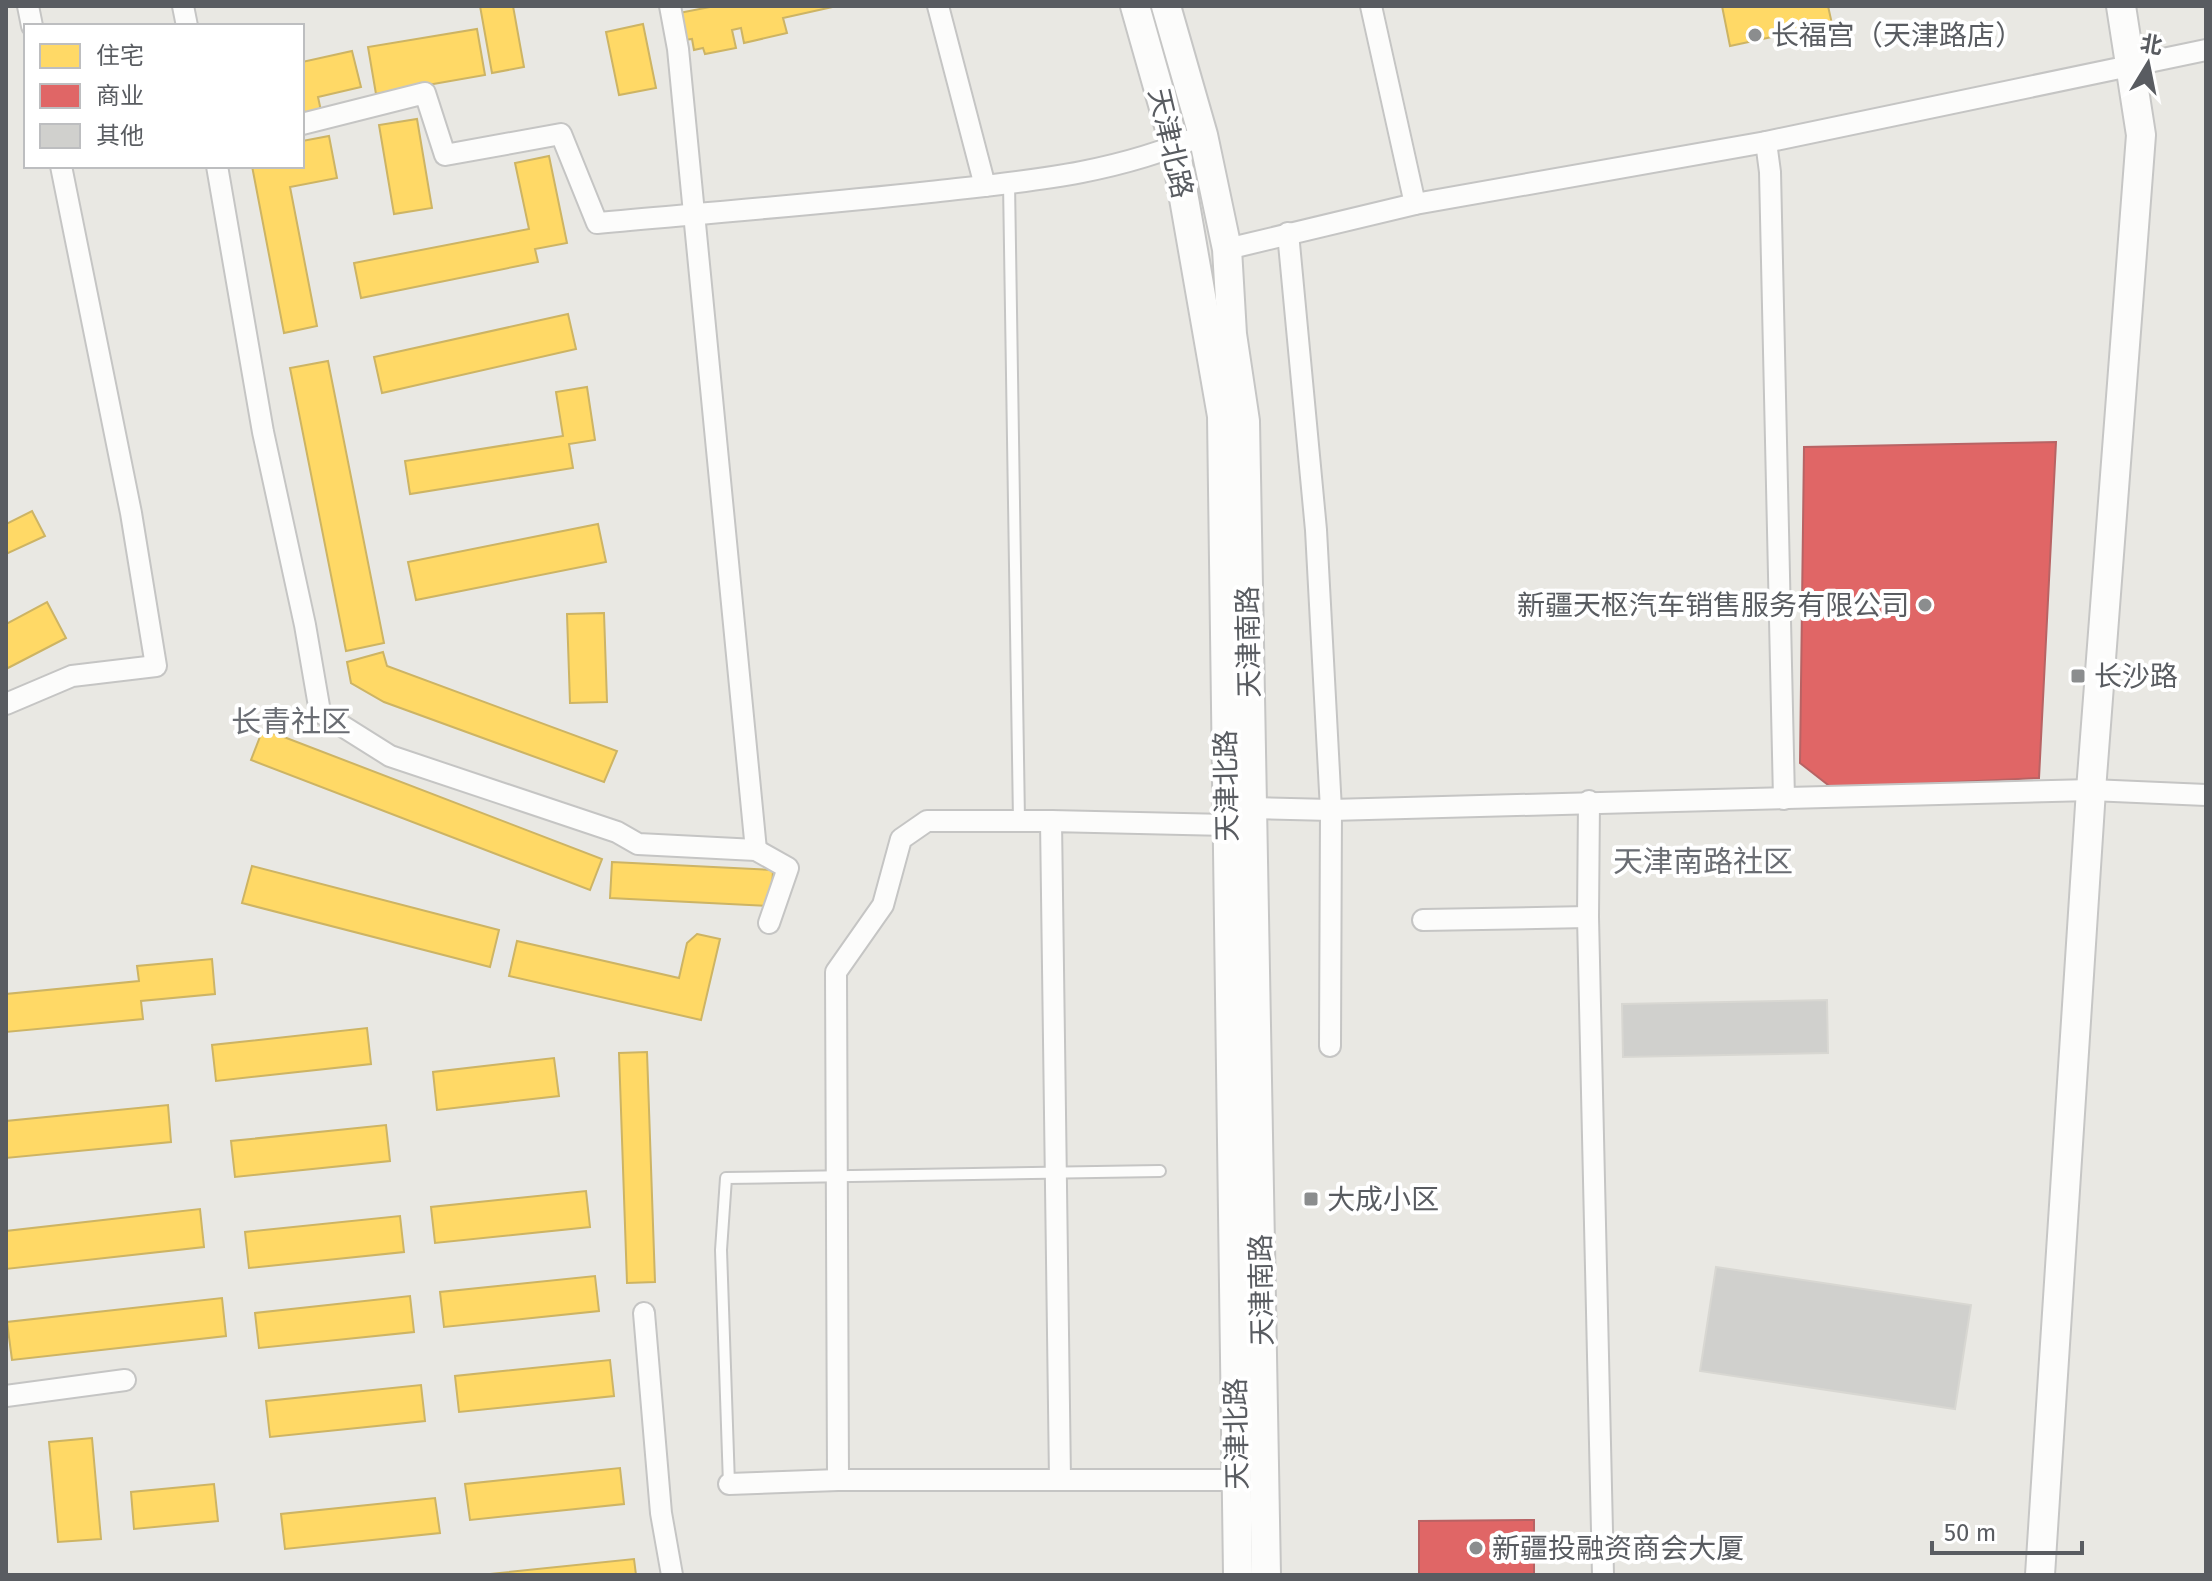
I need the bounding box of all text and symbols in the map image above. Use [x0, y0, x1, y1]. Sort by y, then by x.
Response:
place label: 长福宫（天津路店） [1771, 19, 2023, 52]
legend [24, 24, 304, 168]
north arrow [2108, 24, 2188, 104]
marker: 长福宫（天津路店） [1746, 26, 1764, 44]
text: 北 [2138, 30, 2165, 60]
text: 住宅 [96, 42, 144, 70]
text: 商业 [96, 82, 144, 110]
street label: 天津北路 [1142, 85, 1199, 201]
text: 其他 [96, 122, 144, 150]
street label: 天津南路 [1231, 586, 1266, 698]
place label: 新疆天枢汽车销售服务有限公司 [1517, 589, 1909, 622]
marker: 新疆天枢汽车销售服务有限公司 [1916, 596, 1934, 614]
place label: 长沙路 [2094, 660, 2178, 693]
marker: 长沙路 [2069, 667, 2087, 685]
district label: 长青社区 [231, 704, 351, 740]
street label: 天津北路 [1209, 730, 1244, 842]
district label: 天津南路社区 [1613, 844, 1793, 880]
place label: 大成小区 [1327, 1183, 1439, 1216]
marker: 大成小区 [1302, 1190, 1320, 1208]
street label: 天津南路 [1244, 1234, 1279, 1346]
street label: 天津北路 [1219, 1378, 1254, 1490]
scale bar [1932, 1505, 2082, 1555]
text: 50 m [1944, 1519, 1996, 1547]
place label: 新疆投融资商会大厦 [1492, 1532, 1744, 1565]
marker: 新疆投融资商会大厦 [1467, 1539, 1485, 1557]

